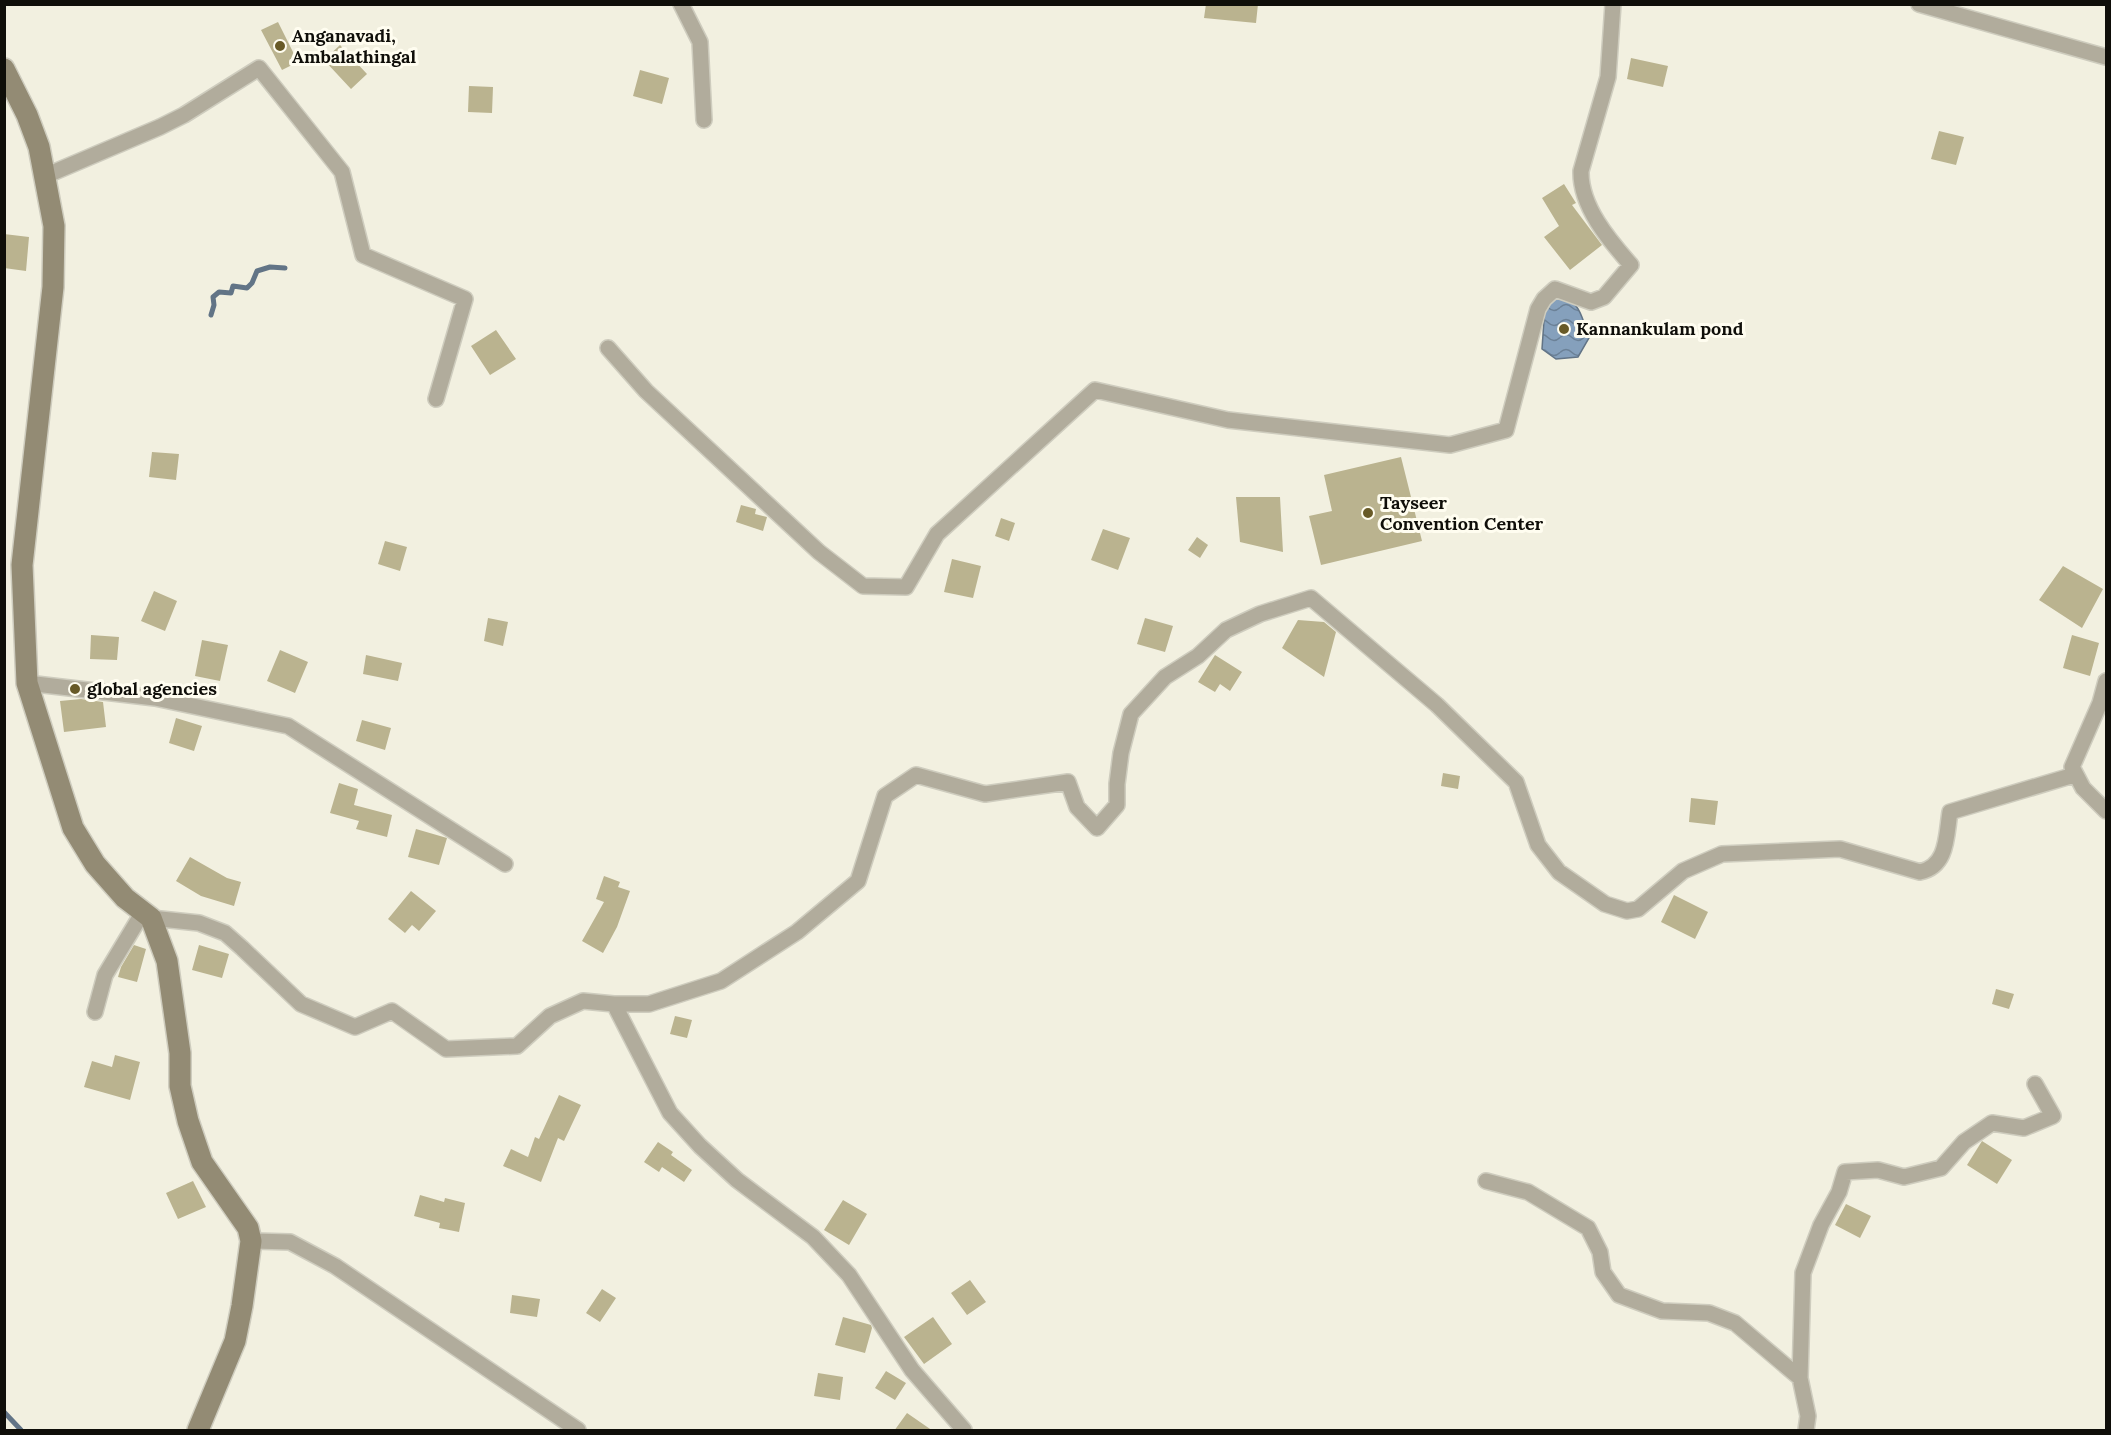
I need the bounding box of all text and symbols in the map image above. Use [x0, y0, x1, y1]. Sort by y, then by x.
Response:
place label: Anganavadi, Ambalathingal [292, 24, 417, 68]
marker: Anganavadi, Ambalathingal [273, 39, 287, 53]
place label: Kannankulam pond [1576, 317, 1744, 340]
marker: Kannankulam pond [1557, 322, 1571, 336]
place label: Tayseer Convention Center [1380, 491, 1544, 535]
marker: Tayseer Convention Center [1361, 506, 1375, 520]
place label: global agencies [87, 677, 217, 700]
marker: global agencies [68, 682, 82, 696]

